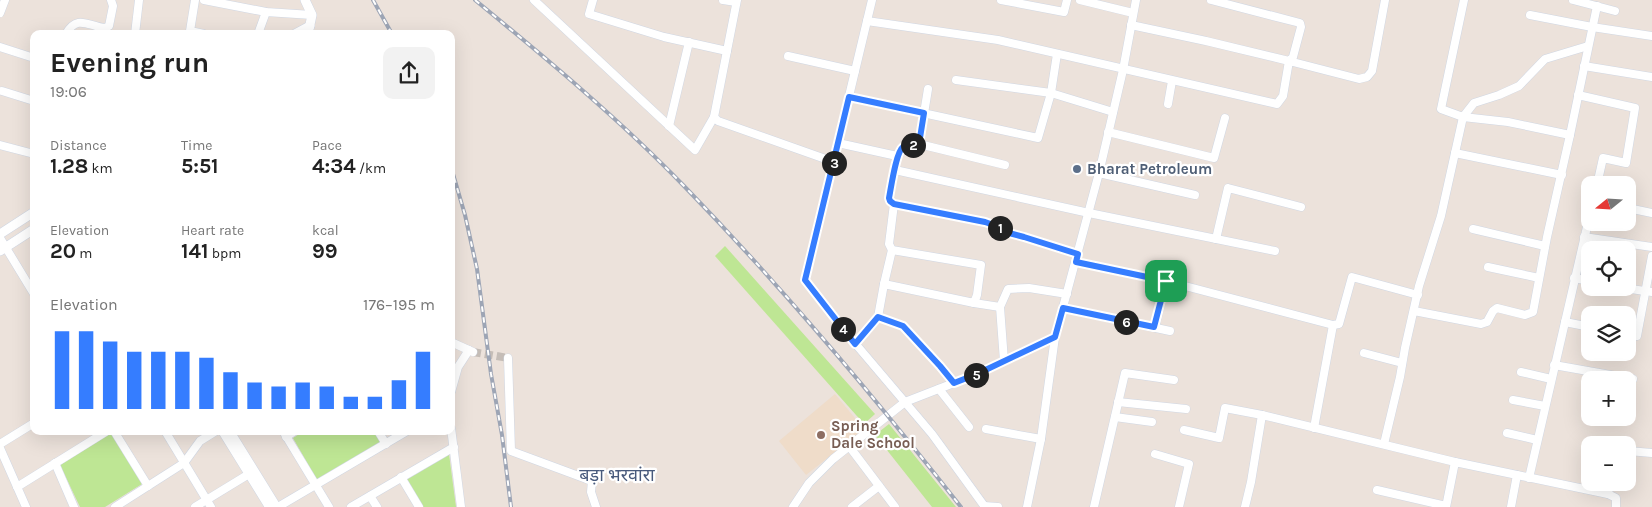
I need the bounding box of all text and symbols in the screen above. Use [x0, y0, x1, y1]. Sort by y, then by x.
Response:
text: Evening run [50, 46, 209, 79]
button: share [383, 47, 435, 99]
text: 19:06 [50, 82, 87, 101]
pin: 2 [900, 132, 926, 158]
text: Distance [50, 137, 107, 154]
text: Time [181, 137, 212, 154]
text: Pace [312, 137, 342, 154]
text: 2 [909, 137, 918, 154]
pin: 3 [822, 150, 846, 176]
text: 1.28 [50, 154, 88, 178]
text: 5:51 [181, 154, 219, 178]
text: 4:34 [312, 154, 356, 178]
text: 3 [830, 155, 839, 172]
text: km [88, 160, 113, 177]
text: /km [356, 160, 386, 177]
place label: Bharat Petroleum [1087, 160, 1212, 178]
marker: Bharat Petroleum [1071, 163, 1083, 175]
north arrow [1581, 176, 1636, 231]
map controls [1581, 176, 1636, 491]
pin: 1 [988, 216, 1012, 240]
text: 1 [998, 220, 1003, 237]
text: Elevation [50, 222, 109, 239]
text: Heart rate [181, 222, 244, 239]
text: kcal [312, 222, 339, 239]
text: 20 [50, 239, 76, 263]
text: 141 [181, 239, 208, 263]
text: 99 [312, 239, 338, 263]
button: locate [1581, 241, 1636, 296]
text: m [76, 245, 92, 262]
text: bpm [208, 245, 241, 262]
pin [1145, 260, 1187, 302]
icon: arrive [1152, 267, 1180, 295]
text: Elevation [50, 295, 118, 314]
text: 176–195 m [363, 295, 435, 314]
button: layers [1581, 306, 1636, 361]
pin: 6 [1114, 310, 1138, 334]
text: 6 [1122, 314, 1131, 331]
pin: 4 [830, 316, 856, 342]
text: 4 [839, 321, 848, 338]
pin: 5 [964, 362, 988, 388]
text: 5 [972, 367, 981, 384]
button: + [1581, 371, 1636, 426]
place label: Spring Dale School [831, 417, 915, 452]
marker: Spring Dale School [815, 429, 827, 441]
button: − [1581, 436, 1636, 491]
district label: बड़ा भरवांरा [579, 464, 655, 486]

